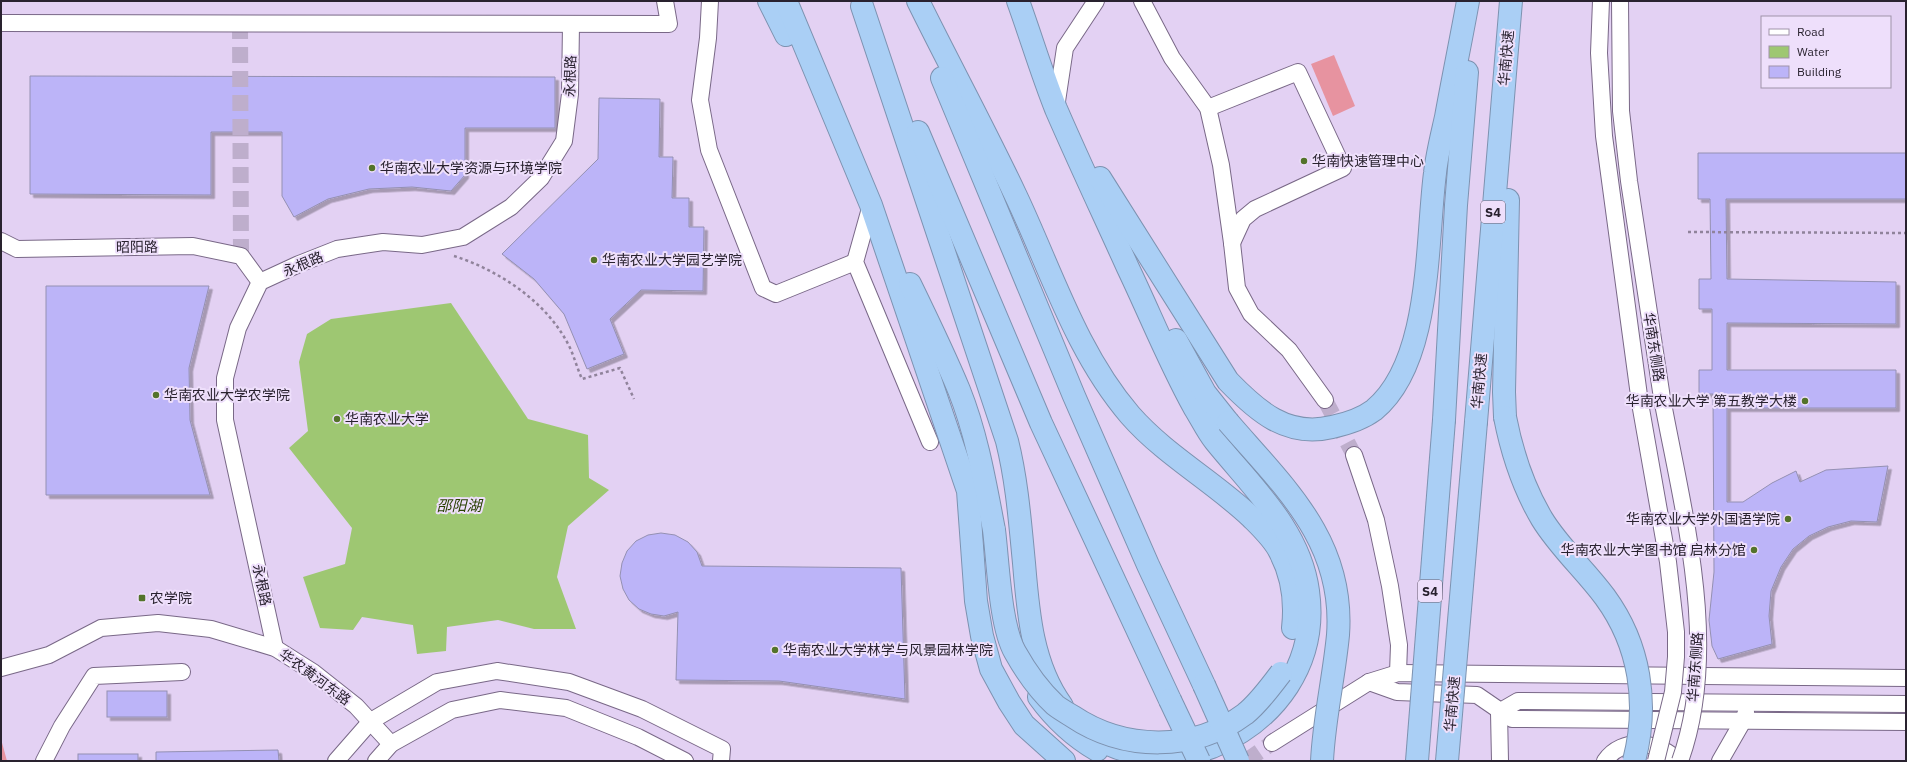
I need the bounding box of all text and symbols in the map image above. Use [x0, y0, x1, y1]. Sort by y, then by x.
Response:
legend [1761, 16, 1891, 88]
text: Road [1797, 24, 1825, 39]
street label: 华南快速 [1495, 29, 1517, 87]
text: Water [1797, 44, 1830, 59]
street label: 永根路 [560, 55, 580, 97]
text: Building [1797, 64, 1842, 79]
place label: 华南快速管理中心 [1312, 152, 1424, 170]
marker: 华南快速管理中心 [1299, 156, 1309, 166]
place label: 华南农业大学资源与环境学院 [380, 159, 562, 177]
marker: 华南农业大学资源与环境学院 [367, 163, 377, 173]
road number: S4 [1481, 201, 1505, 223]
street label: 昭阳路 [116, 238, 158, 256]
street label: 永根路 [280, 248, 326, 280]
place label: 华南农业大学园艺学院 [602, 251, 742, 269]
marker: 华南农业大学园艺学院 [589, 255, 599, 265]
street label: 华南东侧路 [1640, 311, 1668, 383]
street label: 华南快速 [1468, 352, 1490, 410]
place label: 华南农业大学农学院 [164, 386, 290, 404]
marker: 华南农业大学农学院 [151, 390, 161, 400]
place label: 华南农业大学 第五教学大楼 [1626, 392, 1797, 410]
marker: 华南农业大学 第五教学大楼 [1800, 396, 1810, 406]
place label: 华南农业大学 [345, 410, 429, 428]
marker: 华南农业大学 [332, 414, 342, 424]
water label: 邵阳湖 [436, 496, 483, 515]
place label: 华南农业大学外国语学院 [1626, 510, 1780, 528]
marker: 华南农业大学外国语学院 [1783, 514, 1793, 524]
place label: 华南农业大学图书馆 启林分馆 [1561, 541, 1746, 559]
marker: 华南农业大学图书馆 启林分馆 [1749, 545, 1759, 555]
street label: 永根路 [249, 563, 275, 607]
road number: S4 [1418, 580, 1442, 602]
place label: 农学院 [150, 589, 192, 607]
marker: 农学院 [137, 593, 147, 603]
street label: 华南东侧路 [1684, 631, 1706, 703]
place label: 华南农业大学林学与风景园林学院 [783, 641, 993, 659]
street label: 华农黄河东路 [276, 645, 354, 709]
marker: 华南农业大学林学与风景园林学院 [770, 645, 780, 655]
street label: 华南快速 [1441, 675, 1463, 733]

